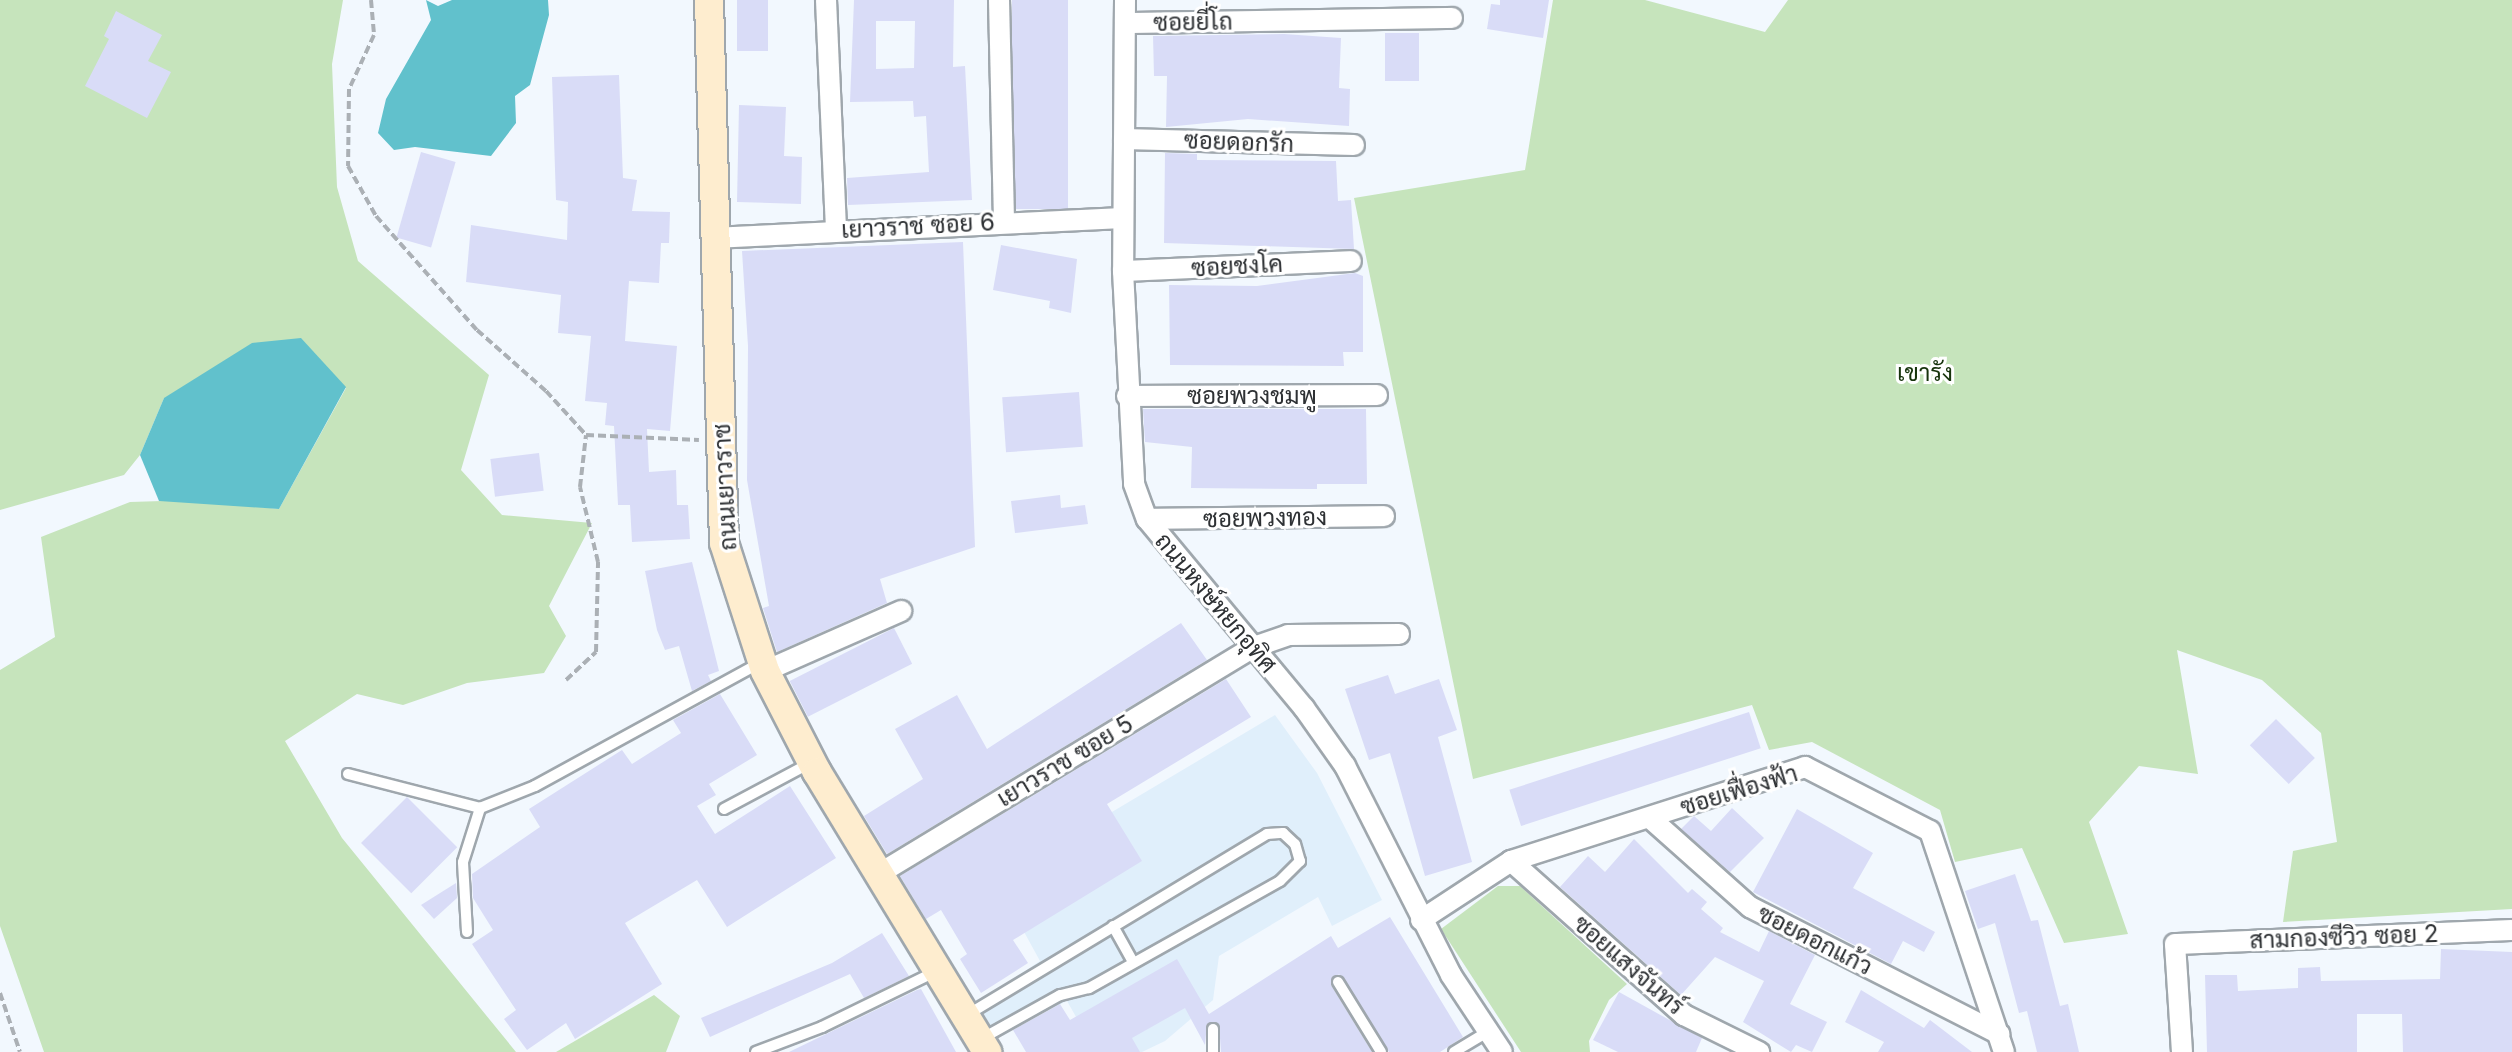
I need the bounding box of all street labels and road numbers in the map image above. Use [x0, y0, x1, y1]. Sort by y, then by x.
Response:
street label: ซอยยี่โถ [1153, 7, 1233, 37]
street label: ซอยดอกรัก [1183, 126, 1295, 158]
street label: เยาวราช ซอย 6 [840, 208, 996, 244]
street label: ซอยชงโค [1191, 249, 1283, 283]
street label: ซอยพวงชมพู [1187, 382, 1317, 410]
street label: ถนนเยาวราช [707, 423, 743, 551]
street label: ซอยพวงทอง [1203, 503, 1327, 533]
street label: ถนนหงษ์หยกอุทิศ [1149, 527, 1283, 679]
street label: เยาวราช ซอย 5 [992, 709, 1138, 813]
street label: ซอยเฟื่องฟ้า [1677, 759, 1801, 821]
street label: ซอยดอกแก้ว [1753, 899, 1877, 981]
street label: ซอยแสงจันทร์ [1568, 909, 1690, 1021]
street label: สามกองซีวิว ซอย 2 [2249, 919, 2439, 955]

